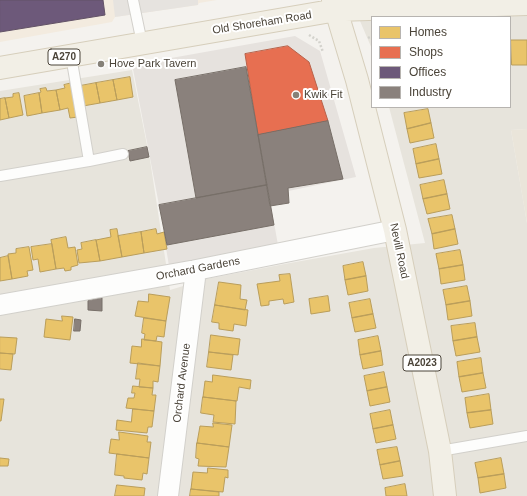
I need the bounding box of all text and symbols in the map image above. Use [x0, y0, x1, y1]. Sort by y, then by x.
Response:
street label: Old Shoreham Road [211, 9, 313, 37]
legend [371, 16, 511, 108]
text: Homes [409, 25, 447, 39]
text: Shops [409, 45, 443, 59]
road number: A270 [48, 49, 80, 65]
place label: Hove Park Tavern [109, 57, 196, 71]
marker: Hove Park Tavern [96, 59, 106, 69]
text: Offices [409, 65, 446, 79]
text: Industry [409, 85, 452, 99]
place label: Kwik Fit [304, 88, 342, 102]
marker: Kwik Fit [291, 90, 301, 100]
street label: Nevill Road [387, 222, 411, 280]
street label: Orchard Gardens [155, 254, 241, 284]
street label: Orchard Avenue [171, 343, 193, 423]
road number: A2023 [403, 355, 441, 371]

